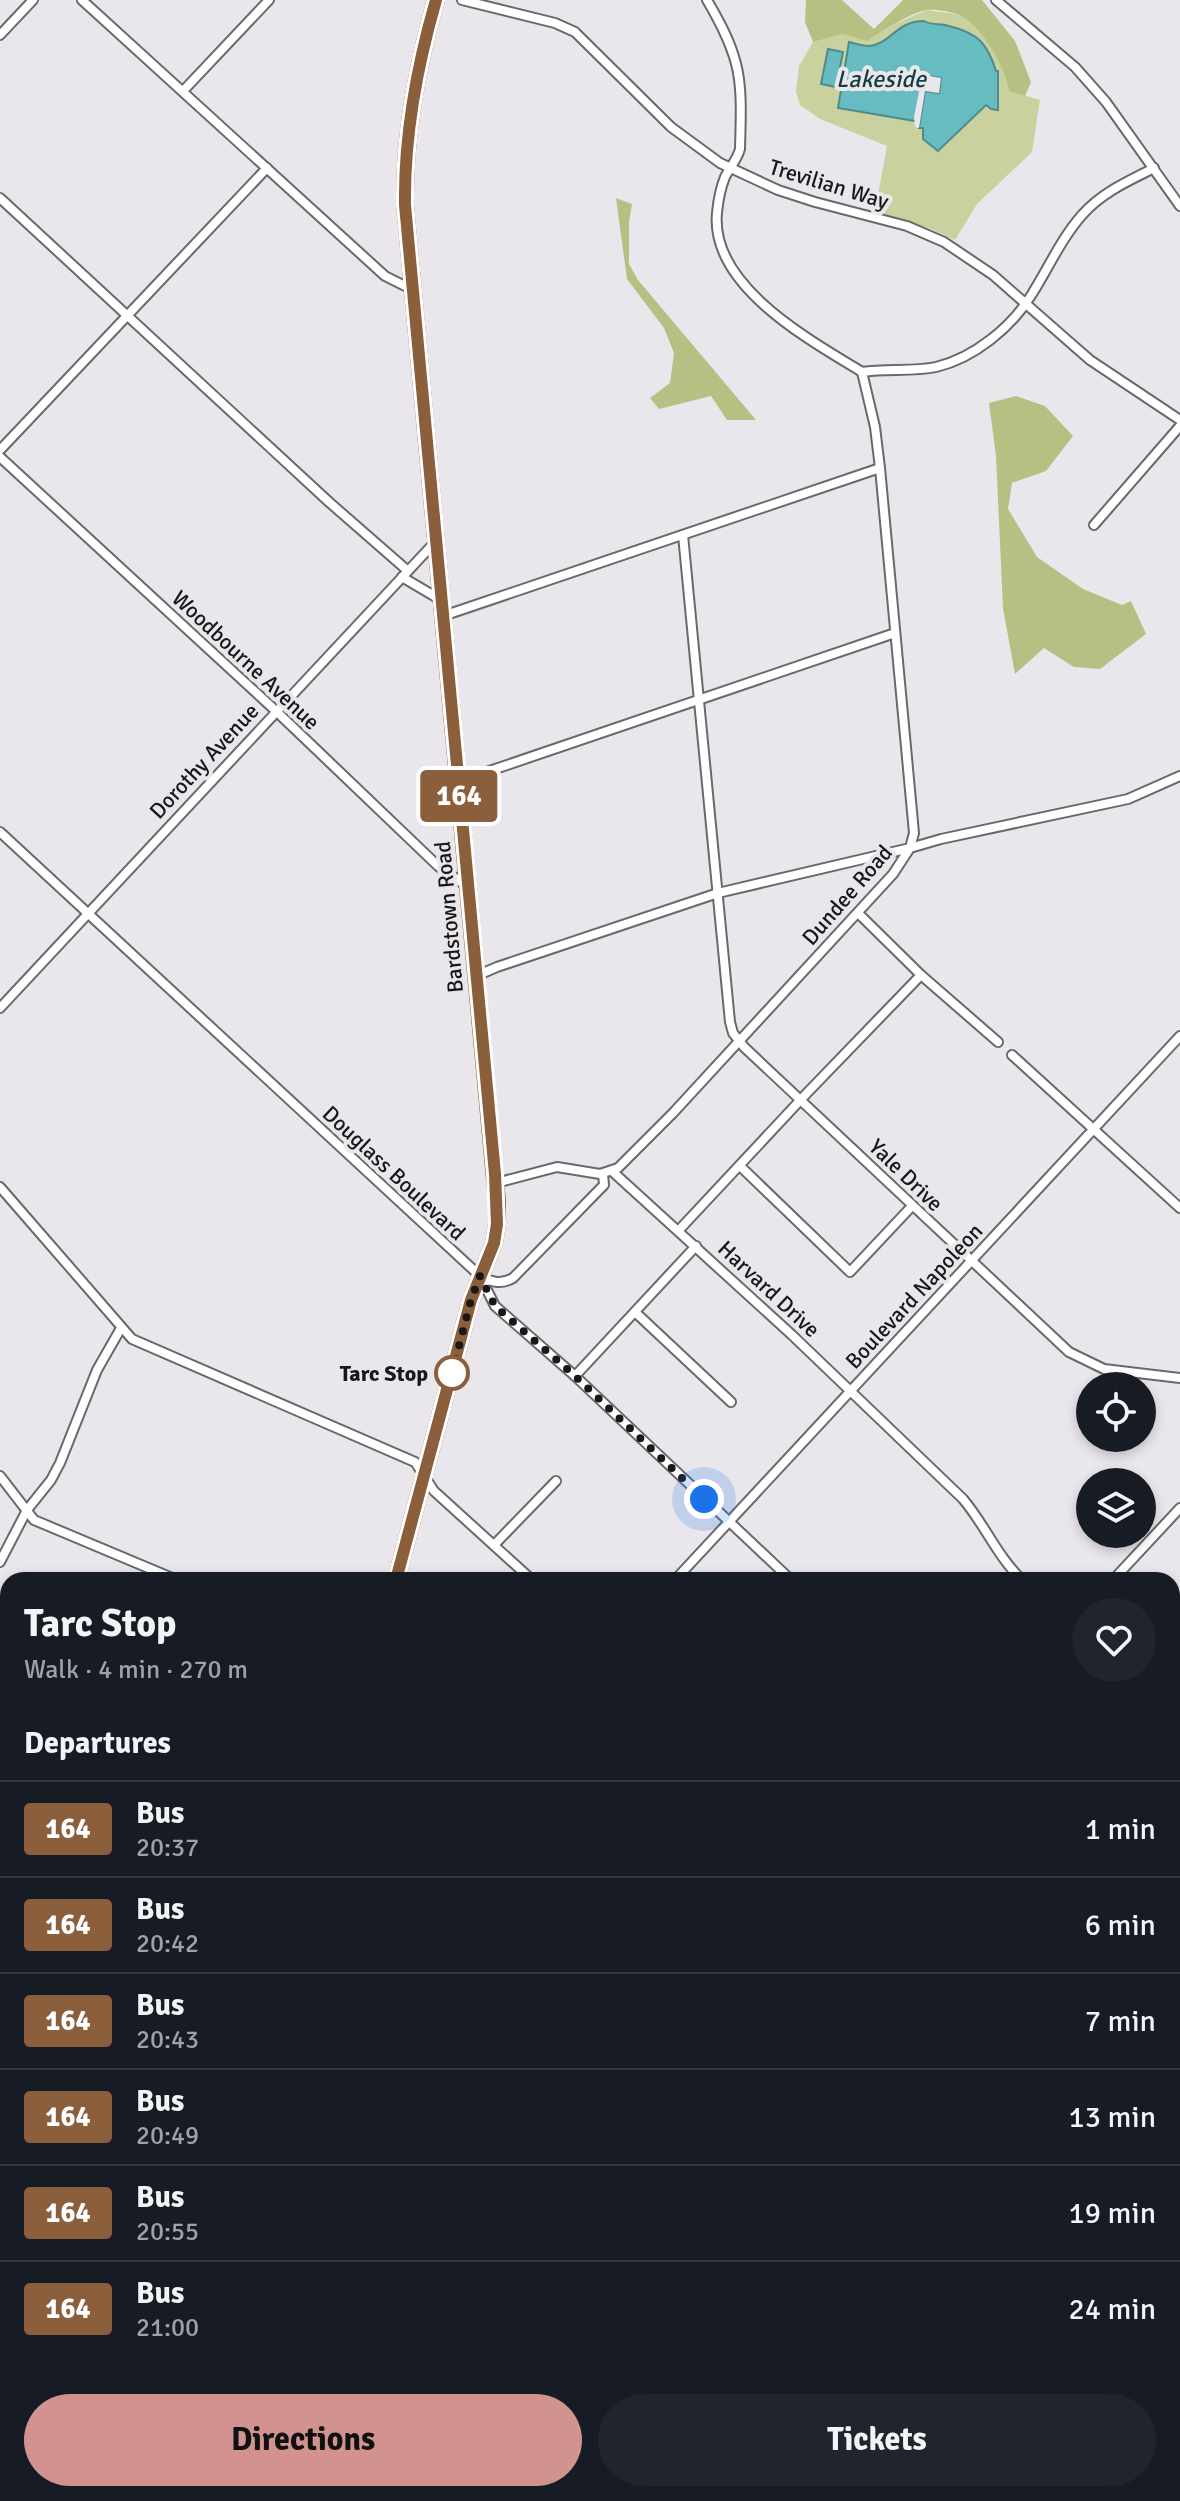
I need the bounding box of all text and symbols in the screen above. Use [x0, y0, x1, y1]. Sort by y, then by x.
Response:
water label: Lakeside [836, 64, 927, 94]
street label: Trevilian Way [766, 153, 893, 215]
street label: Woodbourne Avenue [167, 585, 325, 735]
street label: Dorothy Avenue [144, 698, 264, 824]
line badge: 164 [413, 770, 505, 822]
text: 164 [436, 779, 482, 813]
street label: Dundee Road [796, 839, 898, 951]
street label: Bardstown Road [429, 840, 469, 994]
street label: Douglass Boulevard [317, 1100, 471, 1246]
street label: Yale Drive [863, 1133, 949, 1217]
street label: Boulevard Napoleon [840, 1218, 988, 1374]
street label: Harvard Drive [712, 1235, 826, 1343]
marker: Tarc Stop [435, 1356, 469, 1390]
place label: Tarc Stop [340, 1360, 428, 1387]
map controls [1076, 1372, 1156, 1548]
button: locate [1076, 1372, 1156, 1452]
button: layers [1076, 1468, 1156, 1548]
your location [684, 1479, 724, 1519]
button: heart [1072, 1598, 1156, 1682]
text: Tarc Stop [24, 1600, 177, 1647]
text: Walk · 4 min · 270 m [24, 1654, 248, 1686]
text: Departures [24, 1725, 171, 1762]
text: Bus [136, 1795, 184, 1832]
text: 1 min [1085, 1811, 1156, 1848]
text: 164 [45, 1812, 91, 1846]
text: 20:37 [136, 1832, 199, 1864]
text: Bus [136, 1891, 184, 1928]
text: 6 min [1085, 1907, 1156, 1944]
text: 164 [45, 1908, 91, 1942]
text: 20:42 [136, 1928, 199, 1960]
text: Bus [136, 1987, 184, 2024]
text: 7 min [1085, 2003, 1156, 2040]
text: 164 [45, 2004, 91, 2038]
text: 20:43 [136, 2024, 199, 2056]
text: Bus [136, 2083, 184, 2120]
text: 13 min [1069, 2099, 1156, 2136]
text: 164 [45, 2100, 91, 2134]
text: 20:49 [136, 2120, 199, 2152]
text: Bus [136, 2179, 184, 2216]
text: 19 min [1069, 2195, 1156, 2232]
text: 164 [45, 2196, 91, 2230]
text: 20:55 [136, 2216, 199, 2248]
text: Bus [136, 2275, 184, 2312]
text: 24 min [1069, 2291, 1156, 2328]
text: 164 [45, 2292, 91, 2326]
text: 21:00 [136, 2312, 199, 2344]
button: Directions [24, 2394, 582, 2486]
button: Tickets [598, 2394, 1156, 2486]

